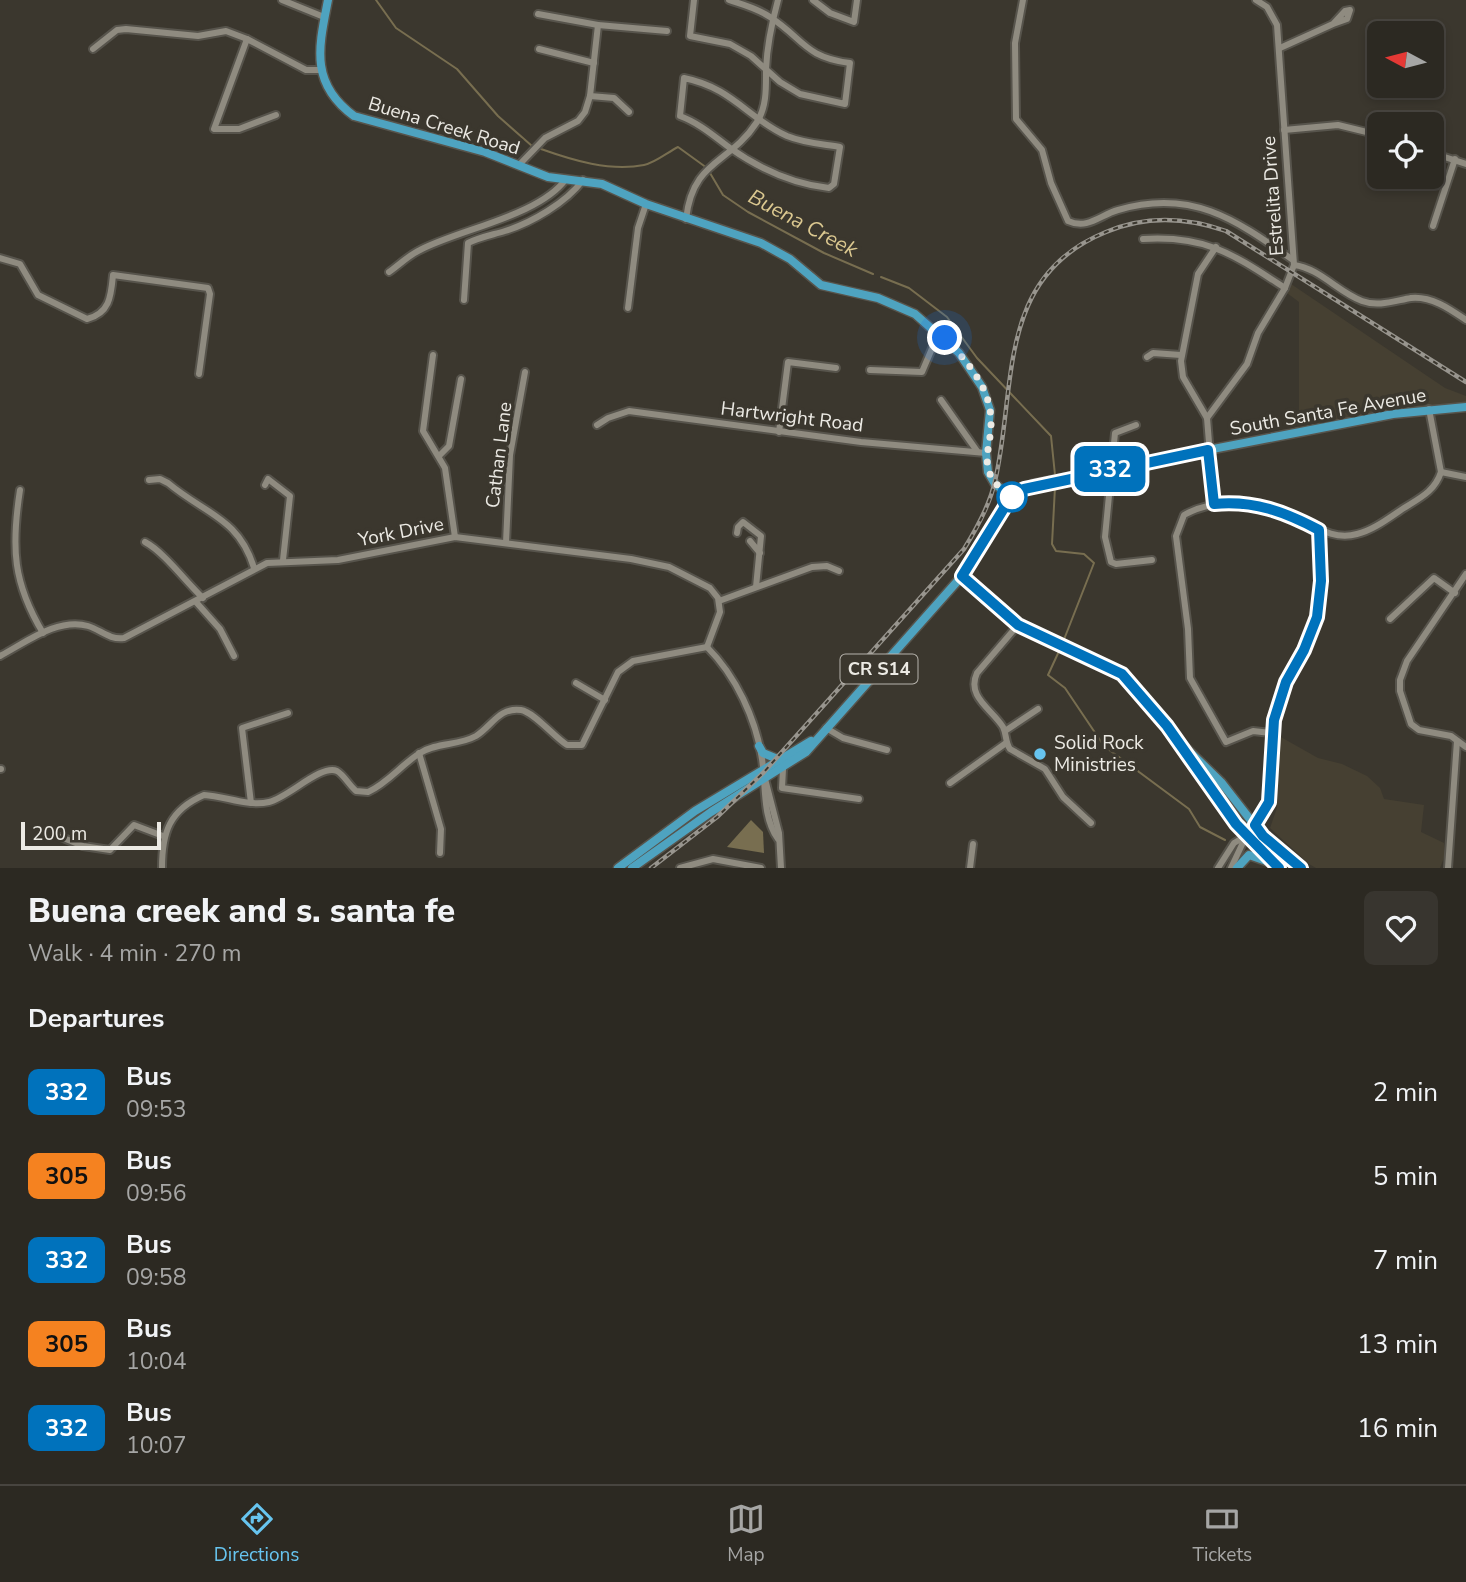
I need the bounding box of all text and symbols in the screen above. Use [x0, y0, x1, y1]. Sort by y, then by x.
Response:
north arrow [1367, 21, 1444, 98]
map controls [1367, 21, 1444, 189]
street label: Buena Creek Road [365, 91, 523, 161]
button: locate [1367, 112, 1444, 189]
street label: Estrelita Drive [1256, 135, 1290, 257]
water label: Buena Creek [743, 182, 863, 264]
your location [927, 320, 962, 355]
street label: South Santa Fe Avenue [1228, 382, 1428, 442]
street label: Hartwright Road [719, 395, 865, 439]
street label: Cathan Lane [480, 400, 518, 510]
line badge: 332 [1070, 446, 1150, 492]
text: 332 [1088, 453, 1132, 485]
unlabelled marker [997, 482, 1027, 512]
street label: York Drive [355, 511, 446, 553]
road number: CR S14 [840, 654, 917, 684]
place label: Solid Rock Ministries [1054, 730, 1144, 778]
marker: Solid Rock Ministries [1032, 746, 1048, 762]
scale bar [21, 819, 161, 851]
text: 200 m [32, 821, 87, 847]
text: Buena creek and s. santa fe [28, 889, 455, 934]
button: heart [1364, 891, 1438, 965]
text: Walk · 4 min · 270 m [28, 938, 241, 969]
text: Departures [28, 1001, 164, 1036]
text: Bus [126, 1059, 172, 1094]
text: 2 min [1373, 1075, 1438, 1110]
text: 332 [45, 1076, 88, 1108]
text: 09:53 [126, 1094, 186, 1125]
text: Bus [126, 1143, 172, 1178]
text: 5 min [1373, 1159, 1438, 1194]
text: 305 [45, 1160, 88, 1192]
text: 09:56 [126, 1178, 186, 1209]
text: Bus [126, 1227, 172, 1262]
text: 7 min [1373, 1243, 1438, 1278]
text: 332 [45, 1244, 88, 1276]
text: 09:58 [126, 1262, 186, 1293]
text: Bus [126, 1311, 172, 1346]
text: 13 min [1357, 1327, 1438, 1362]
text: 305 [45, 1328, 88, 1360]
text: 10:04 [126, 1346, 186, 1377]
text: Bus [126, 1395, 172, 1430]
text: 16 min [1357, 1411, 1438, 1446]
text: 332 [45, 1412, 88, 1444]
text: 10:07 [126, 1430, 186, 1461]
tab: Directions [214, 1500, 299, 1568]
tab: Map [727, 1500, 765, 1568]
tab: Tickets [1192, 1500, 1252, 1568]

